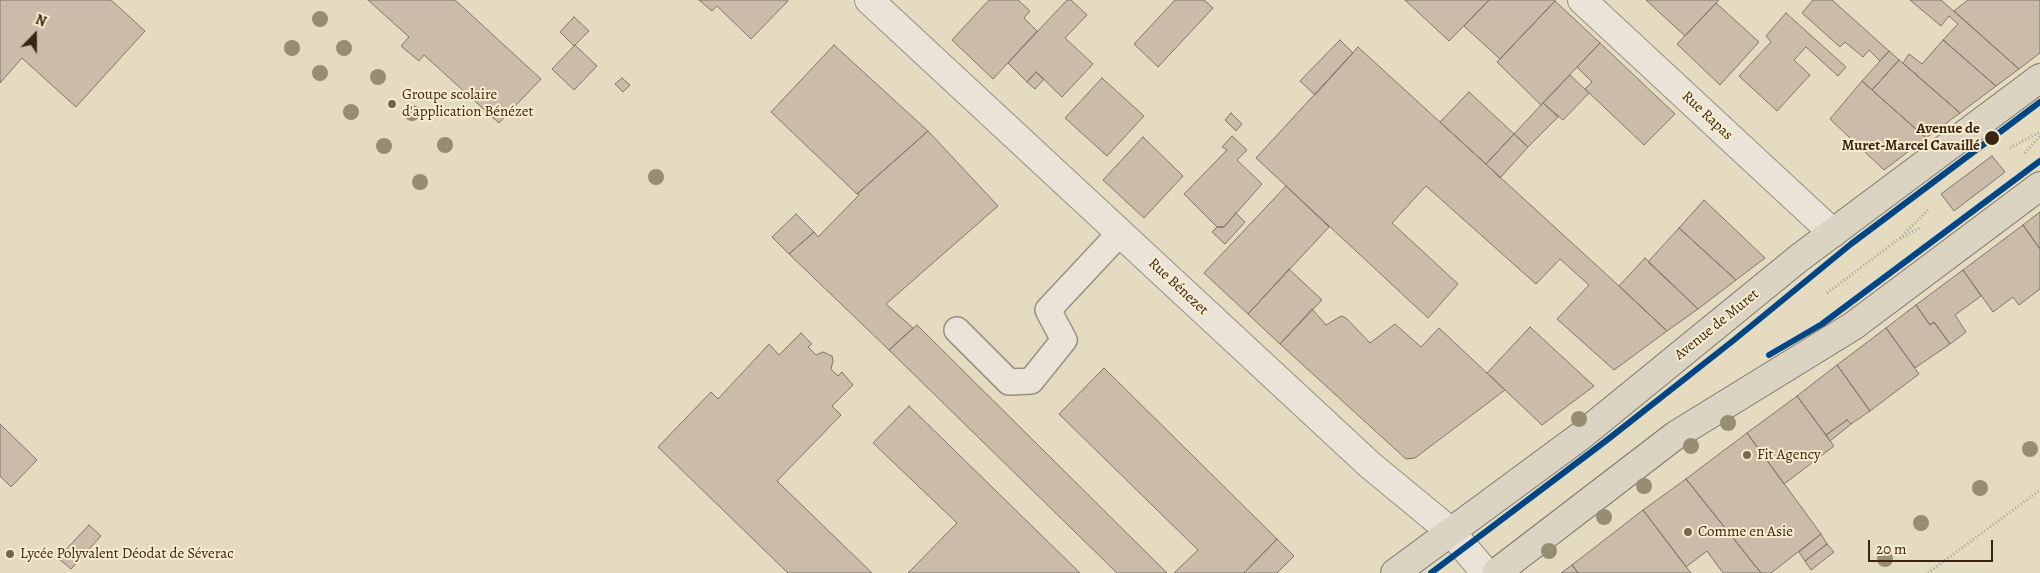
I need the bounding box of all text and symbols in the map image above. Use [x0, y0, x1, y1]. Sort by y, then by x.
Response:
north arrow [10, 10, 60, 60]
text: N [33, 10, 49, 31]
place label: Groupe scolaire d'application Bénézet [402, 86, 533, 121]
street label: Rue Rapas [1678, 88, 1736, 144]
marker: Groupe scolaire d'application Bénézet [386, 98, 398, 110]
place label: Avenue de Muret-Marcel Cavaillé [1842, 120, 1980, 155]
marker: Avenue de Muret-Marcel Cavaillé [1983, 129, 2001, 147]
street label: Rue Bénezet [1144, 255, 1212, 319]
street label: Avenue de Muret [1671, 286, 1763, 364]
place label: Fit Agency [1757, 446, 1821, 464]
marker: Fit Agency [1741, 449, 1753, 461]
place label: Comme en Asie [1698, 523, 1793, 541]
marker: Comme en Asie [1682, 526, 1694, 538]
scale bar [1870, 530, 1995, 562]
text: 20 m [1876, 539, 1907, 559]
place label: Lycée Polyvalent Déodat de Séverac [20, 545, 234, 563]
marker: Lycée Polyvalent Déodat de Séverac [4, 548, 16, 560]

